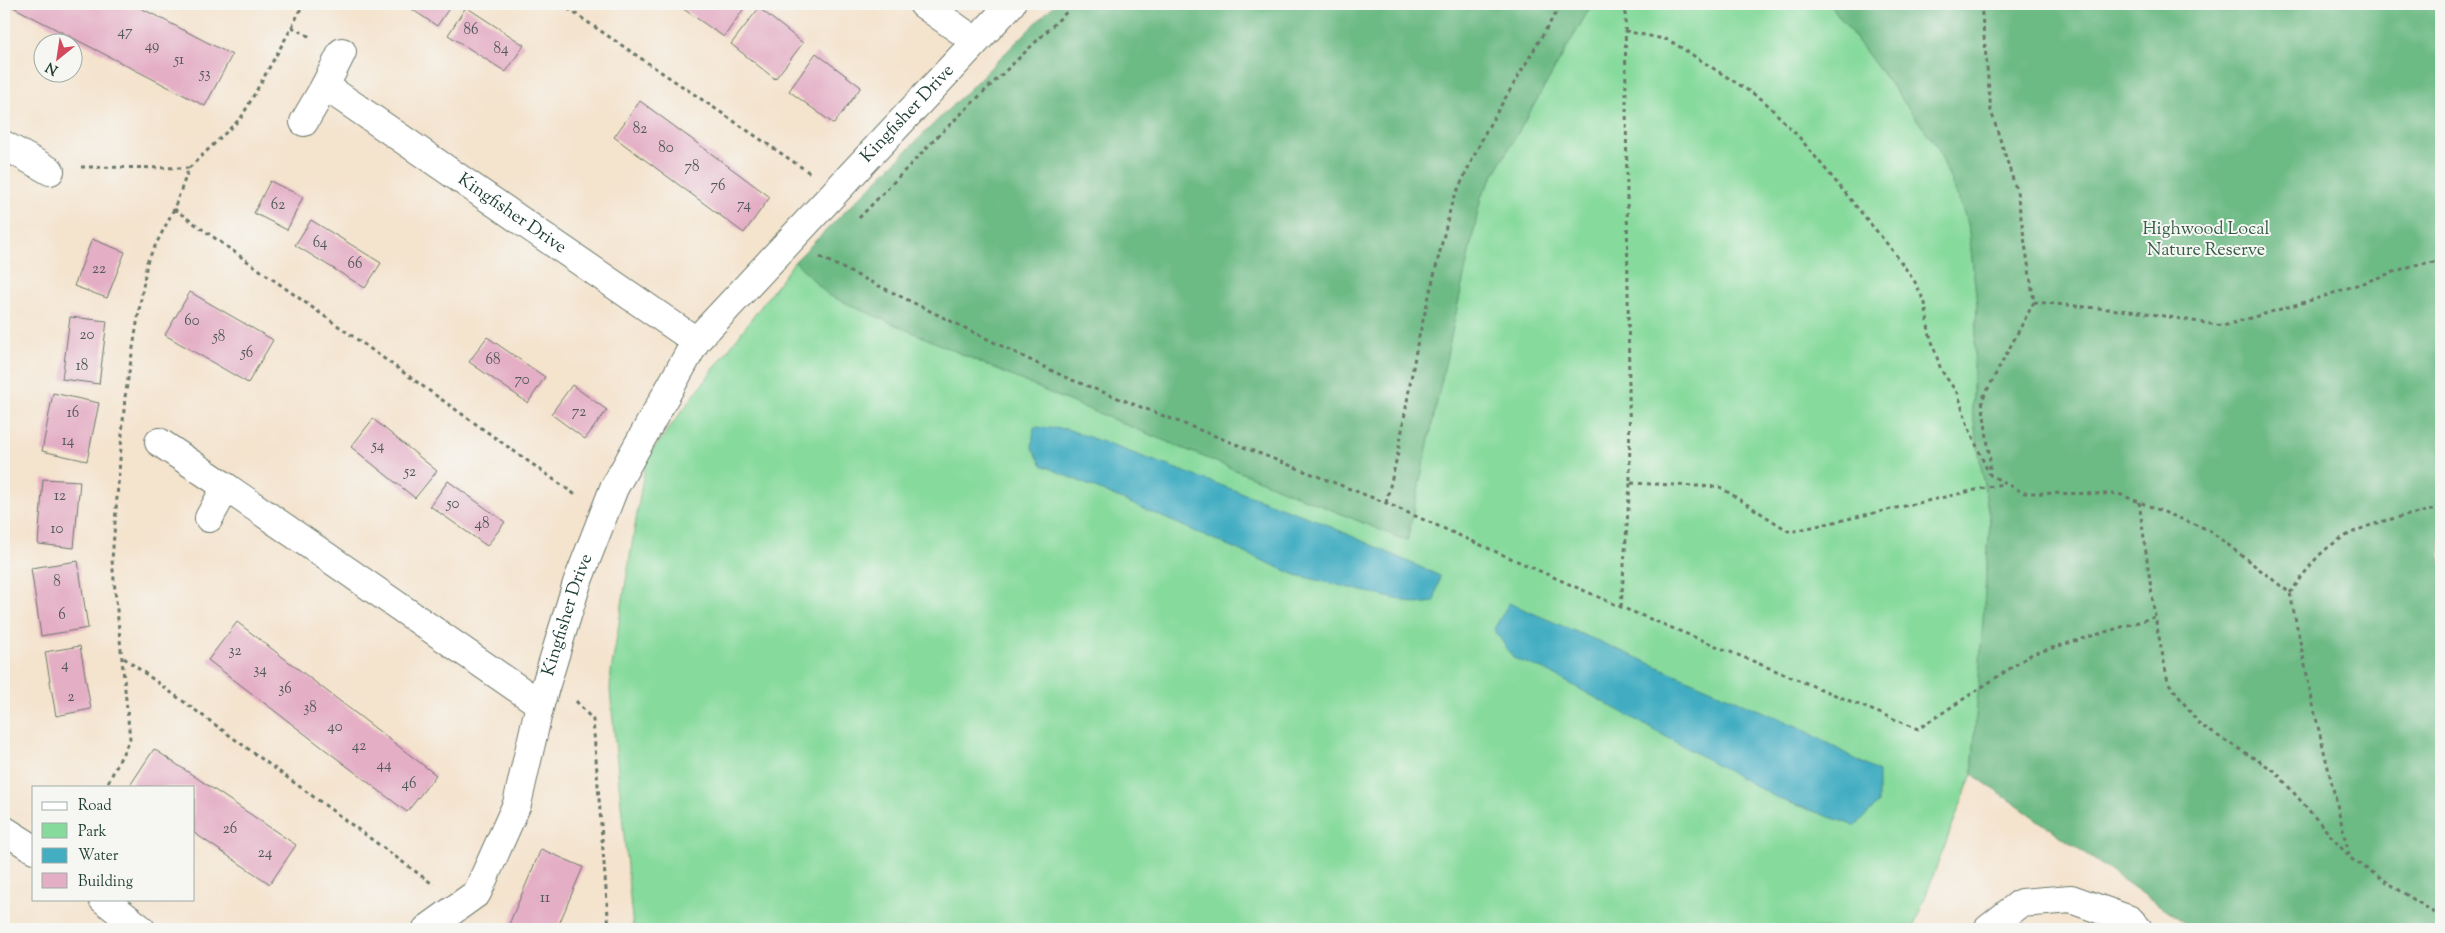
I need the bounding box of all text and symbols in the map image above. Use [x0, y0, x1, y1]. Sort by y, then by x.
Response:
house number: 86 [464, 20, 478, 41]
house number: 47 [117, 22, 133, 43]
north arrow [32, 32, 82, 82]
house number: 49 [145, 36, 159, 57]
house number: 84 [494, 39, 509, 60]
house number: 51 [173, 50, 184, 71]
text: N [43, 56, 62, 79]
street label: Kingfisher Drive [855, 59, 961, 170]
house number: 53 [198, 64, 211, 85]
house number: 82 [633, 119, 647, 140]
house number: 80 [658, 138, 674, 159]
house number: 78 [684, 157, 700, 178]
street label: Kingfisher Drive [452, 168, 571, 261]
house number: 76 [711, 176, 725, 197]
house number: 62 [271, 195, 285, 216]
house number: 74 [737, 195, 751, 216]
park label: Highwood Local Nature Reserve [2142, 217, 2270, 264]
house number: 64 [313, 233, 328, 254]
house number: 66 [348, 254, 362, 275]
house number: 22 [92, 259, 106, 280]
house number: 60 [184, 311, 200, 332]
house number: 20 [80, 325, 95, 346]
house number: 58 [212, 327, 225, 348]
house number: 56 [240, 343, 253, 364]
house number: 68 [486, 350, 500, 371]
house number: 18 [76, 356, 88, 377]
house number: 70 [514, 370, 530, 391]
house number: 72 [572, 402, 586, 423]
house number: 16 [67, 403, 79, 424]
house number: 14 [62, 431, 75, 452]
house number: 54 [371, 436, 385, 457]
house number: 52 [403, 462, 416, 483]
house number: 12 [54, 486, 66, 507]
house number: 50 [445, 494, 460, 515]
house number: 48 [474, 514, 490, 535]
house number: 10 [51, 519, 64, 540]
street label: Kingfisher Drive [536, 550, 600, 679]
house number: 8 [53, 572, 61, 593]
house number: 6 [58, 605, 66, 626]
house number: 32 [228, 641, 242, 662]
house number: 4 [61, 655, 69, 676]
house number: 34 [253, 660, 267, 681]
house number: 36 [278, 679, 292, 700]
house number: 2 [67, 687, 75, 708]
house number: 38 [303, 698, 317, 719]
house number: 40 [327, 717, 343, 738]
house number: 42 [352, 736, 366, 757]
house number: 44 [376, 755, 392, 776]
house number: 46 [402, 774, 416, 795]
legend [32, 786, 195, 900]
text: Road [78, 796, 112, 817]
house number: 26 [223, 819, 237, 840]
text: Park [78, 822, 107, 843]
house number: 24 [258, 843, 273, 864]
text: Water [78, 846, 119, 867]
text: Building [78, 872, 133, 893]
house number: 11 [540, 888, 550, 909]

